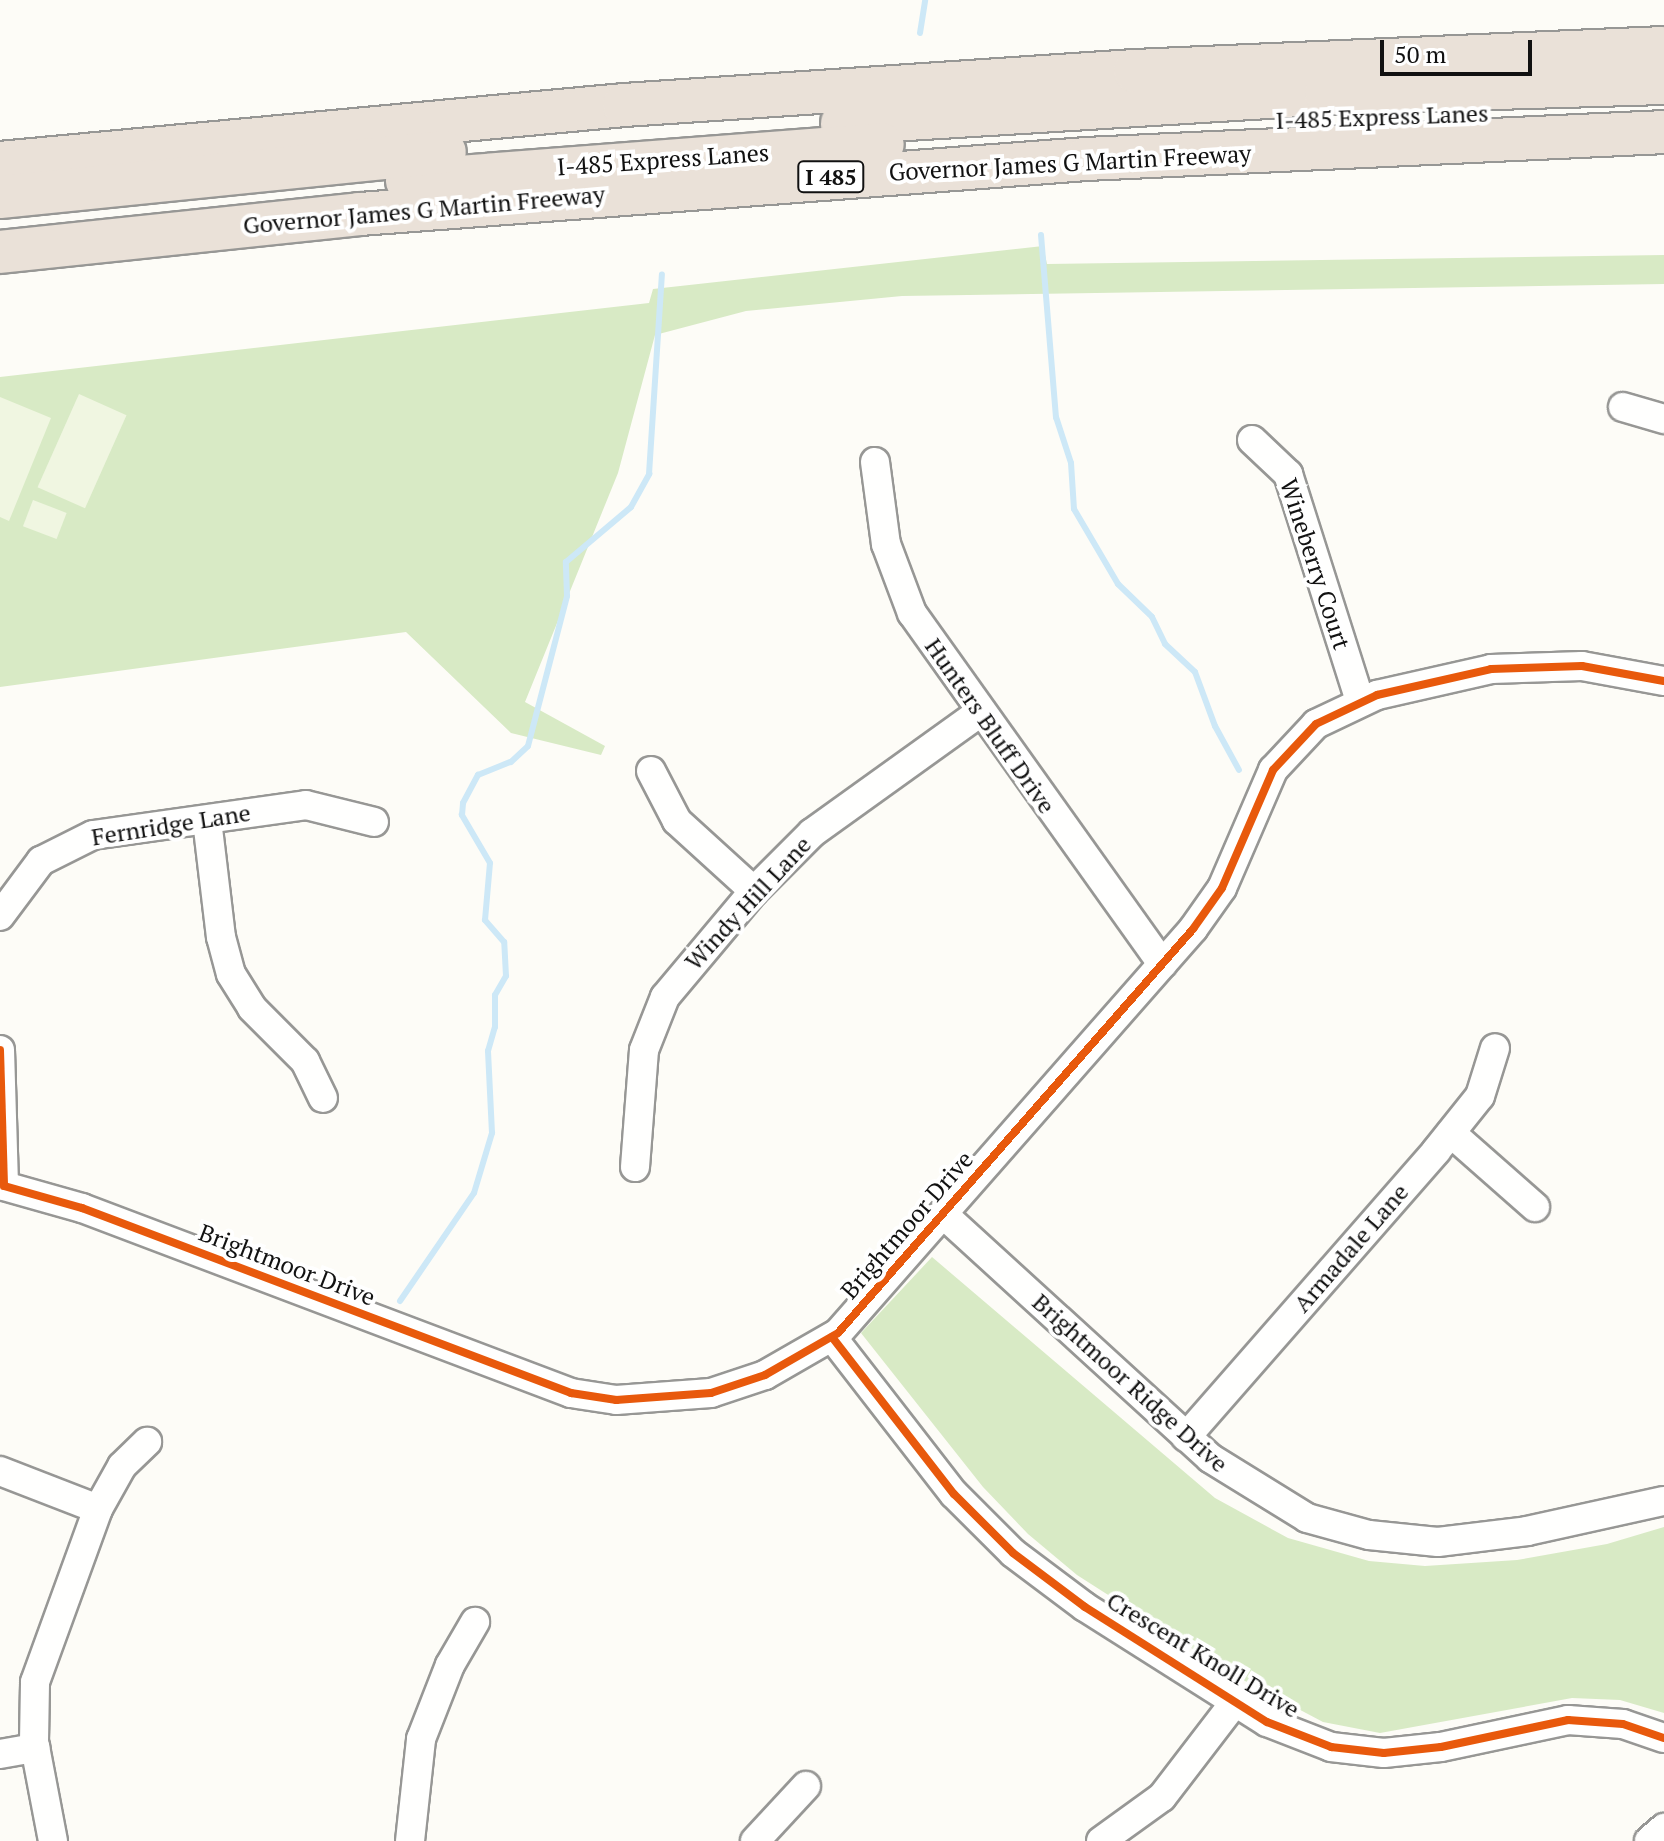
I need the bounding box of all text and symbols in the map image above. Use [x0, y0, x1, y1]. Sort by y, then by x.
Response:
scale bar [1384, 24, 1536, 74]
text: 50 m [1394, 38, 1446, 70]
street label: I-485 Express Lanes [1275, 99, 1489, 135]
street label: I-485 Express Lanes [556, 138, 770, 182]
street label: Governor James G Martin Freeway [888, 139, 1252, 187]
road number: I 485 [797, 159, 865, 195]
street label: Governor James G Martin Freeway [242, 180, 606, 240]
street label: Wineberry Court [1274, 475, 1356, 653]
street label: Hunters Bluff Drive [919, 633, 1061, 819]
street label: Fernridge Lane [89, 798, 253, 852]
street label: Windy Hill Lane [679, 830, 817, 976]
street label: Brightmoor Drive [835, 1145, 979, 1305]
street label: Armadale Lane [1287, 1178, 1415, 1318]
street label: Brightmoor Drive [195, 1218, 379, 1312]
street label: Brightmoor Ridge Drive [1026, 1288, 1234, 1478]
street label: Crescent Knoll Drive [1102, 1586, 1304, 1724]

